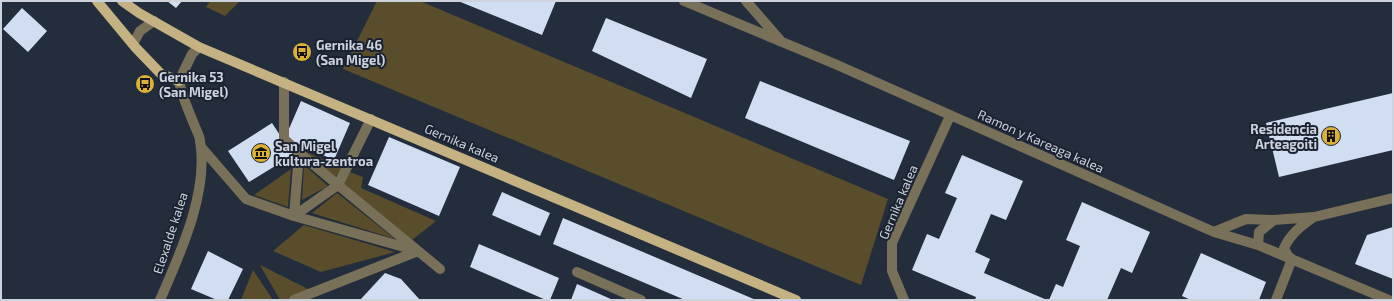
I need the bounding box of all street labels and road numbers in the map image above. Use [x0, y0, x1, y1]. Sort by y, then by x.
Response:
street label: Ramon y Kareaga kalea [975, 106, 1107, 176]
street label: Gernika kalea [422, 120, 502, 166]
street label: Gernika kalea [875, 162, 921, 242]
street label: Elexalde kalea [149, 190, 191, 276]

